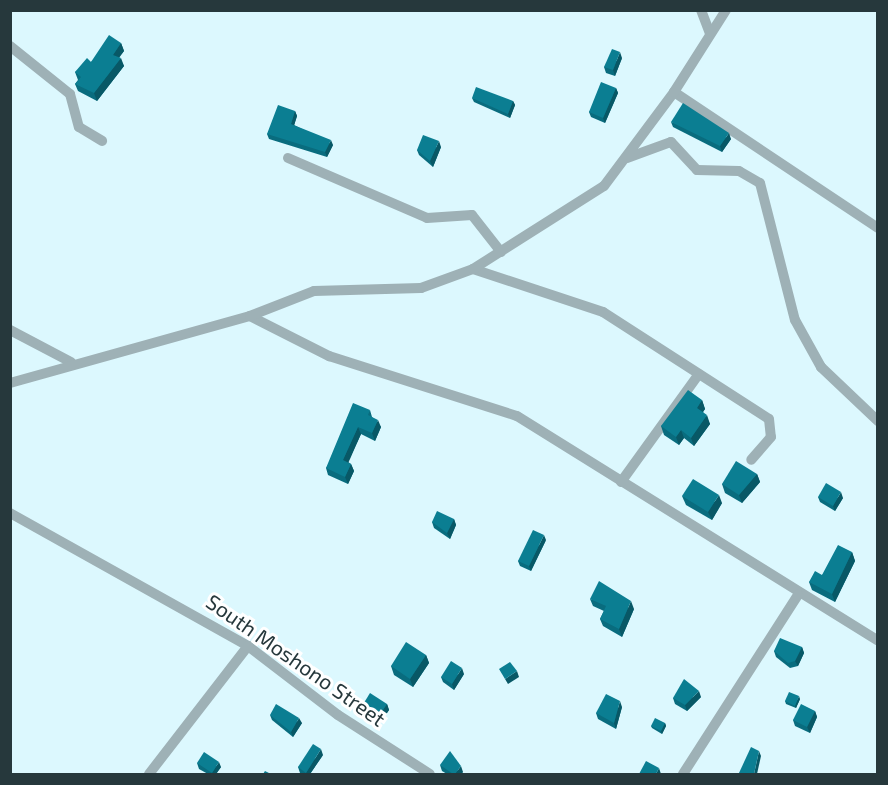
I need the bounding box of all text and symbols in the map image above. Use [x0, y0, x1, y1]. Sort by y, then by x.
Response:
street label: South Moshono Street [202, 589, 390, 731]

